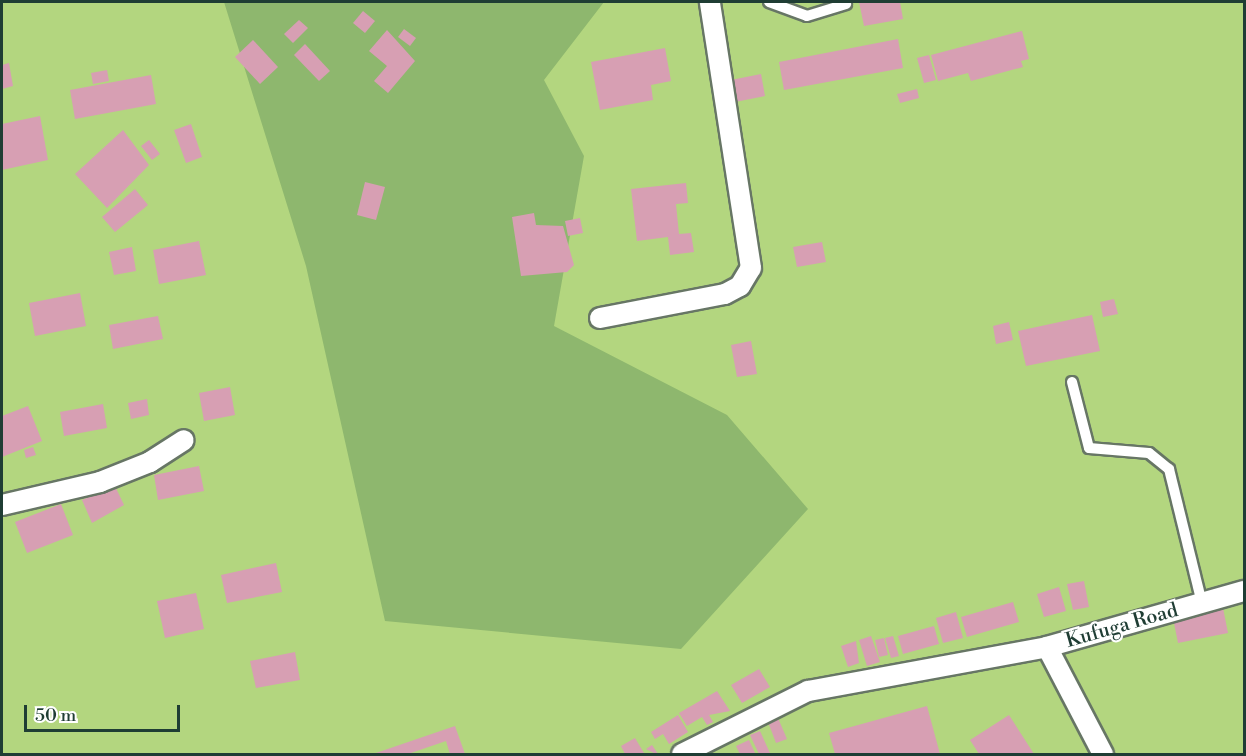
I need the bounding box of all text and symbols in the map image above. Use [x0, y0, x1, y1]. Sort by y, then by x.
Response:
street label: Kufuga Road [1063, 598, 1181, 654]
scale bar [27, 693, 183, 731]
text: 50 m [35, 704, 76, 727]

